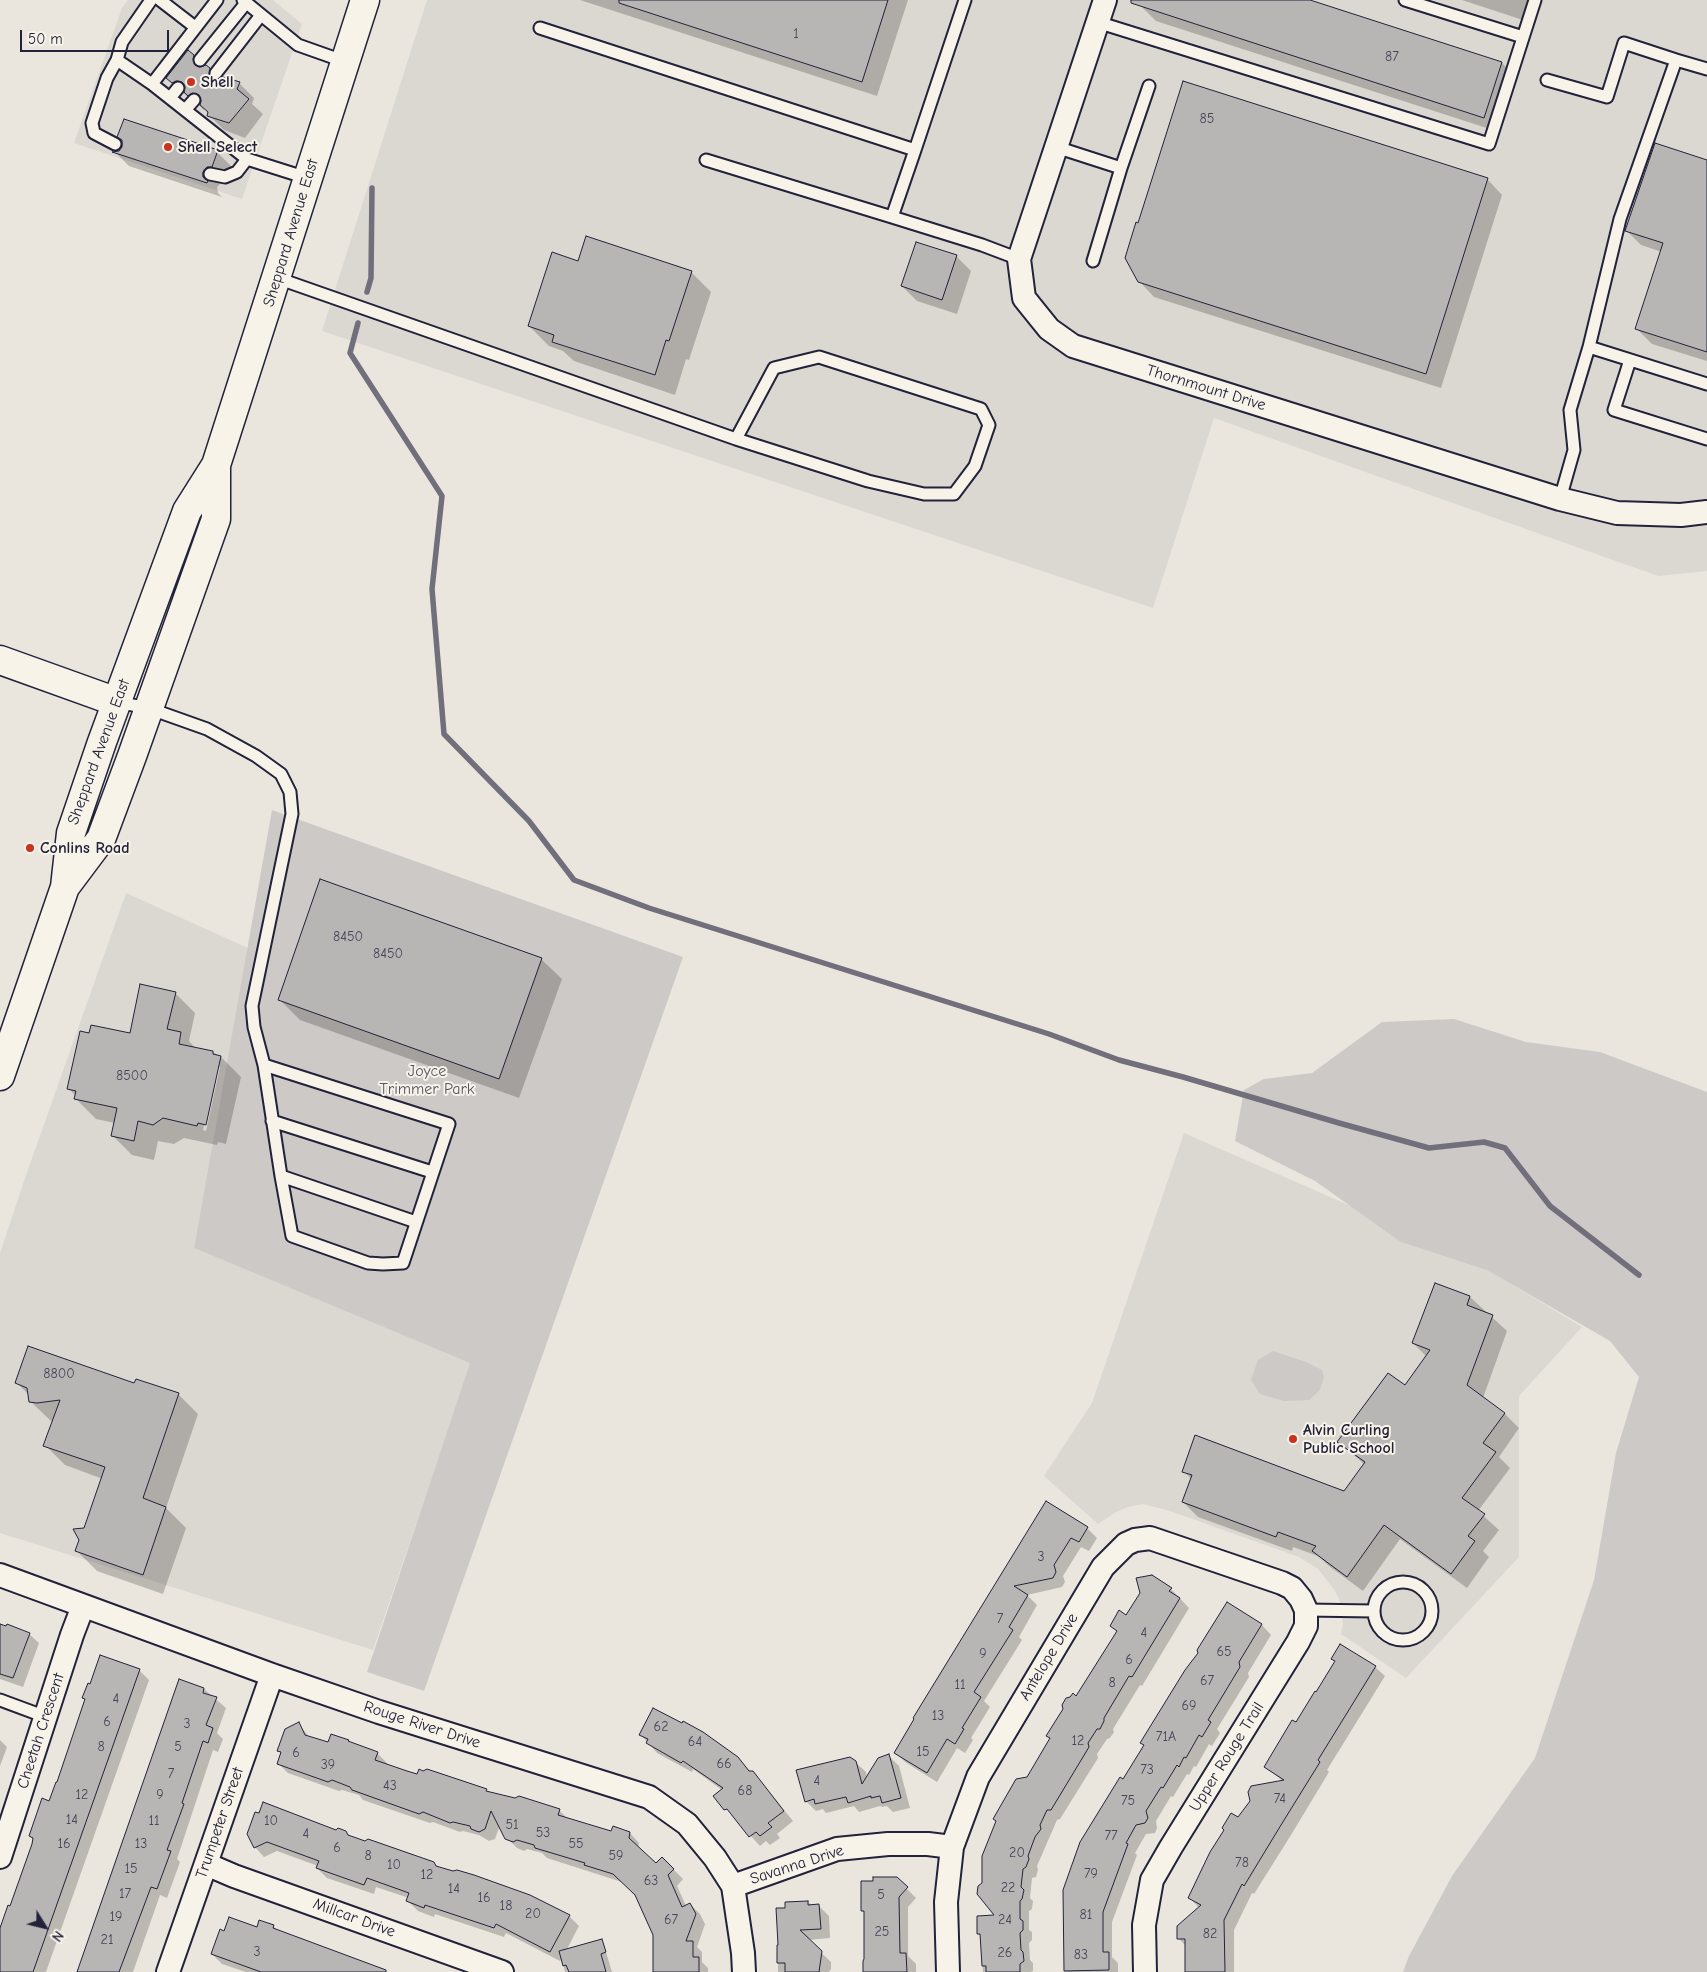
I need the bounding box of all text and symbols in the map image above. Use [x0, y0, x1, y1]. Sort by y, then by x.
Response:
scale bar [22, 20, 171, 52]
house number: 1 [793, 26, 799, 42]
text: 50 m [28, 30, 63, 48]
house number: 87 [1385, 49, 1399, 65]
place label: Shell [201, 72, 234, 92]
marker: Shell [185, 76, 197, 88]
house number: 85 [1200, 111, 1214, 127]
place label: Shell Select [178, 137, 257, 157]
marker: Shell Select [162, 141, 174, 153]
street label: Sheppard Avenue East [259, 157, 323, 309]
street label: Thornmount Drive [1144, 361, 1268, 415]
street label: Sheppard Avenue East [64, 677, 134, 827]
place label: Conlins Road [40, 838, 130, 858]
marker: Conlins Road [24, 842, 36, 854]
house number: 8450 [333, 929, 363, 945]
house number: 8450 [373, 946, 403, 962]
park label: Joyce Trimmer Park [379, 1061, 475, 1099]
house number: 8500 [116, 1068, 148, 1084]
house number: 8800 [43, 1366, 75, 1382]
place label: Alvin Curling Public School [1303, 1420, 1394, 1458]
marker: Alvin Curling Public School [1287, 1433, 1299, 1445]
house number: 3 [1037, 1549, 1045, 1565]
street label: Antelope Drive [1015, 1610, 1083, 1704]
house number: 7 [997, 1611, 1003, 1627]
house number: 4 [1141, 1625, 1147, 1641]
house number: 65 [1216, 1644, 1232, 1660]
house number: 9 [979, 1646, 987, 1662]
house number: 6 [1125, 1652, 1133, 1668]
street label: Cheetah Crescent [13, 1671, 69, 1791]
house number: 67 [1200, 1673, 1214, 1689]
house number: 8 [1108, 1675, 1116, 1691]
house number: 11 [954, 1677, 966, 1693]
house number: 4 [113, 1691, 119, 1707]
street label: Rouge River Drive [361, 1697, 483, 1753]
house number: 69 [1181, 1698, 1197, 1714]
street label: Upper Rouge Trail [1186, 1699, 1268, 1815]
house number: 13 [932, 1708, 944, 1724]
house number: 6 [103, 1714, 111, 1730]
house number: 3 [183, 1716, 191, 1732]
house number: 62 [654, 1719, 668, 1735]
house number: 71A [1156, 1729, 1176, 1745]
house number: 12 [1072, 1733, 1084, 1749]
house number: 64 [688, 1734, 702, 1750]
house number: 8 [97, 1739, 105, 1755]
house number: 5 [174, 1739, 182, 1755]
house number: 15 [916, 1744, 930, 1760]
house number: 6 [292, 1745, 300, 1761]
house number: 66 [716, 1756, 732, 1772]
house number: 39 [321, 1757, 335, 1773]
house number: 73 [1140, 1762, 1154, 1778]
street label: Trumpeter Street [192, 1765, 248, 1881]
house number: 7 [168, 1766, 174, 1782]
house number: 4 [814, 1773, 820, 1789]
house number: 43 [383, 1778, 397, 1794]
house number: 68 [738, 1783, 752, 1799]
house number: 12 [76, 1787, 88, 1803]
house number: 9 [156, 1787, 164, 1803]
house number: 74 [1274, 1791, 1286, 1807]
house number: 75 [1121, 1793, 1135, 1809]
house number: 14 [66, 1812, 78, 1828]
house number: 11 [148, 1813, 160, 1829]
house number: 10 [264, 1813, 278, 1829]
house number: 51 [505, 1817, 519, 1833]
house number: 53 [536, 1825, 550, 1841]
house number: 4 [303, 1826, 309, 1842]
house number: 77 [1104, 1828, 1118, 1844]
house number: 16 [57, 1836, 71, 1852]
house number: 13 [135, 1836, 147, 1852]
house number: 55 [568, 1836, 584, 1852]
house number: 6 [333, 1840, 341, 1856]
street label: Savanna Drive [748, 1841, 846, 1889]
house number: 20 [1009, 1845, 1025, 1861]
house number: 8 [364, 1848, 372, 1864]
house number: 59 [608, 1848, 624, 1864]
house number: 78 [1235, 1855, 1249, 1871]
house number: 10 [387, 1857, 401, 1873]
house number: 15 [124, 1861, 138, 1877]
house number: 79 [1084, 1866, 1098, 1882]
house number: 12 [421, 1867, 433, 1883]
house number: 63 [644, 1873, 658, 1889]
house number: 22 [1001, 1880, 1015, 1896]
house number: 14 [448, 1881, 460, 1897]
house number: 17 [119, 1886, 131, 1902]
house number: 5 [877, 1887, 885, 1903]
house number: 16 [477, 1890, 491, 1906]
street label: Millcar Drive [310, 1894, 398, 1942]
house number: 18 [500, 1898, 512, 1914]
north arrow [20, 1902, 70, 1952]
house number: 20 [525, 1906, 541, 1922]
house number: 81 [1080, 1907, 1092, 1923]
house number: 19 [110, 1909, 122, 1925]
house number: 67 [664, 1912, 678, 1928]
house number: 24 [998, 1912, 1012, 1928]
house number: 25 [875, 1924, 889, 1940]
house number: 82 [1203, 1926, 1217, 1942]
text: N [48, 1927, 67, 1945]
house number: 21 [101, 1932, 113, 1948]
house number: 3 [253, 1944, 261, 1960]
house number: 26 [998, 1945, 1012, 1961]
house number: 83 [1074, 1947, 1088, 1963]

